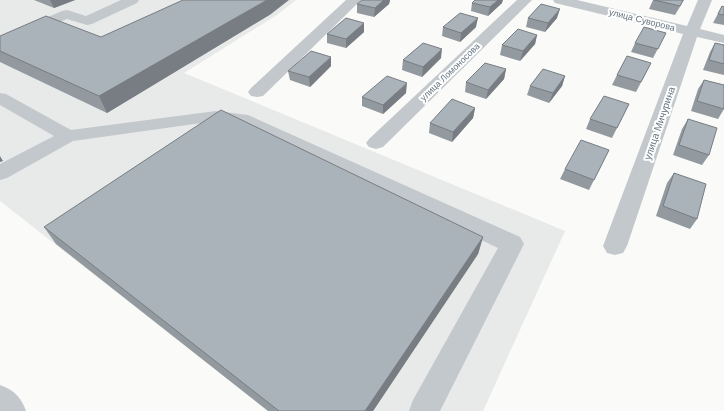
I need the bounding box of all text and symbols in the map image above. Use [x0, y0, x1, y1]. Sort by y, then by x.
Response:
street label: улица Суворова [608, 7, 676, 33]
street label: улица Ломоносова [418, 41, 482, 103]
street label: улица Мичурина [642, 85, 677, 161]

